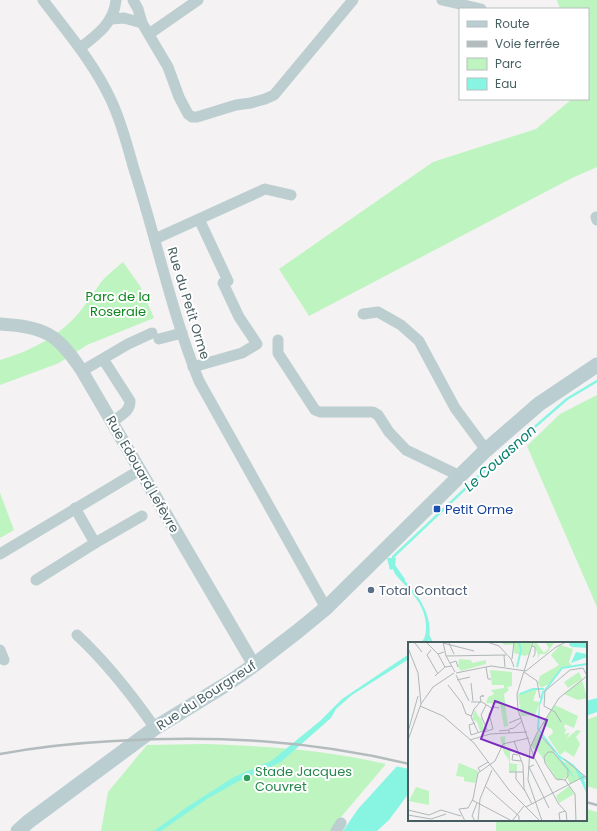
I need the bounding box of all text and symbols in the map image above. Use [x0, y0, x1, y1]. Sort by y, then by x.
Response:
legend [459, 8, 589, 100]
text: Route [495, 15, 529, 32]
text: Voie ferrée [495, 35, 560, 52]
text: Parc [495, 55, 522, 72]
text: Eau [495, 75, 517, 92]
street label: Rue du Petit Orme [162, 245, 215, 362]
park label: Parc de la Roseraie [86, 287, 150, 321]
street label: Rue Edouard Lefèvre [101, 412, 184, 536]
water label: Le Couasnon [459, 420, 541, 496]
place label: Petit Orme [445, 500, 513, 519]
marker: Petit Orme [432, 504, 442, 514]
place label: Total Contact [379, 581, 468, 600]
marker: Total Contact [366, 585, 376, 595]
inset map [408, 642, 587, 821]
street label: Rue du Bourgneuf [153, 656, 260, 735]
place label: Stade Jacques Couvret [255, 762, 352, 796]
marker: Stade Jacques Couvret [242, 773, 252, 783]

